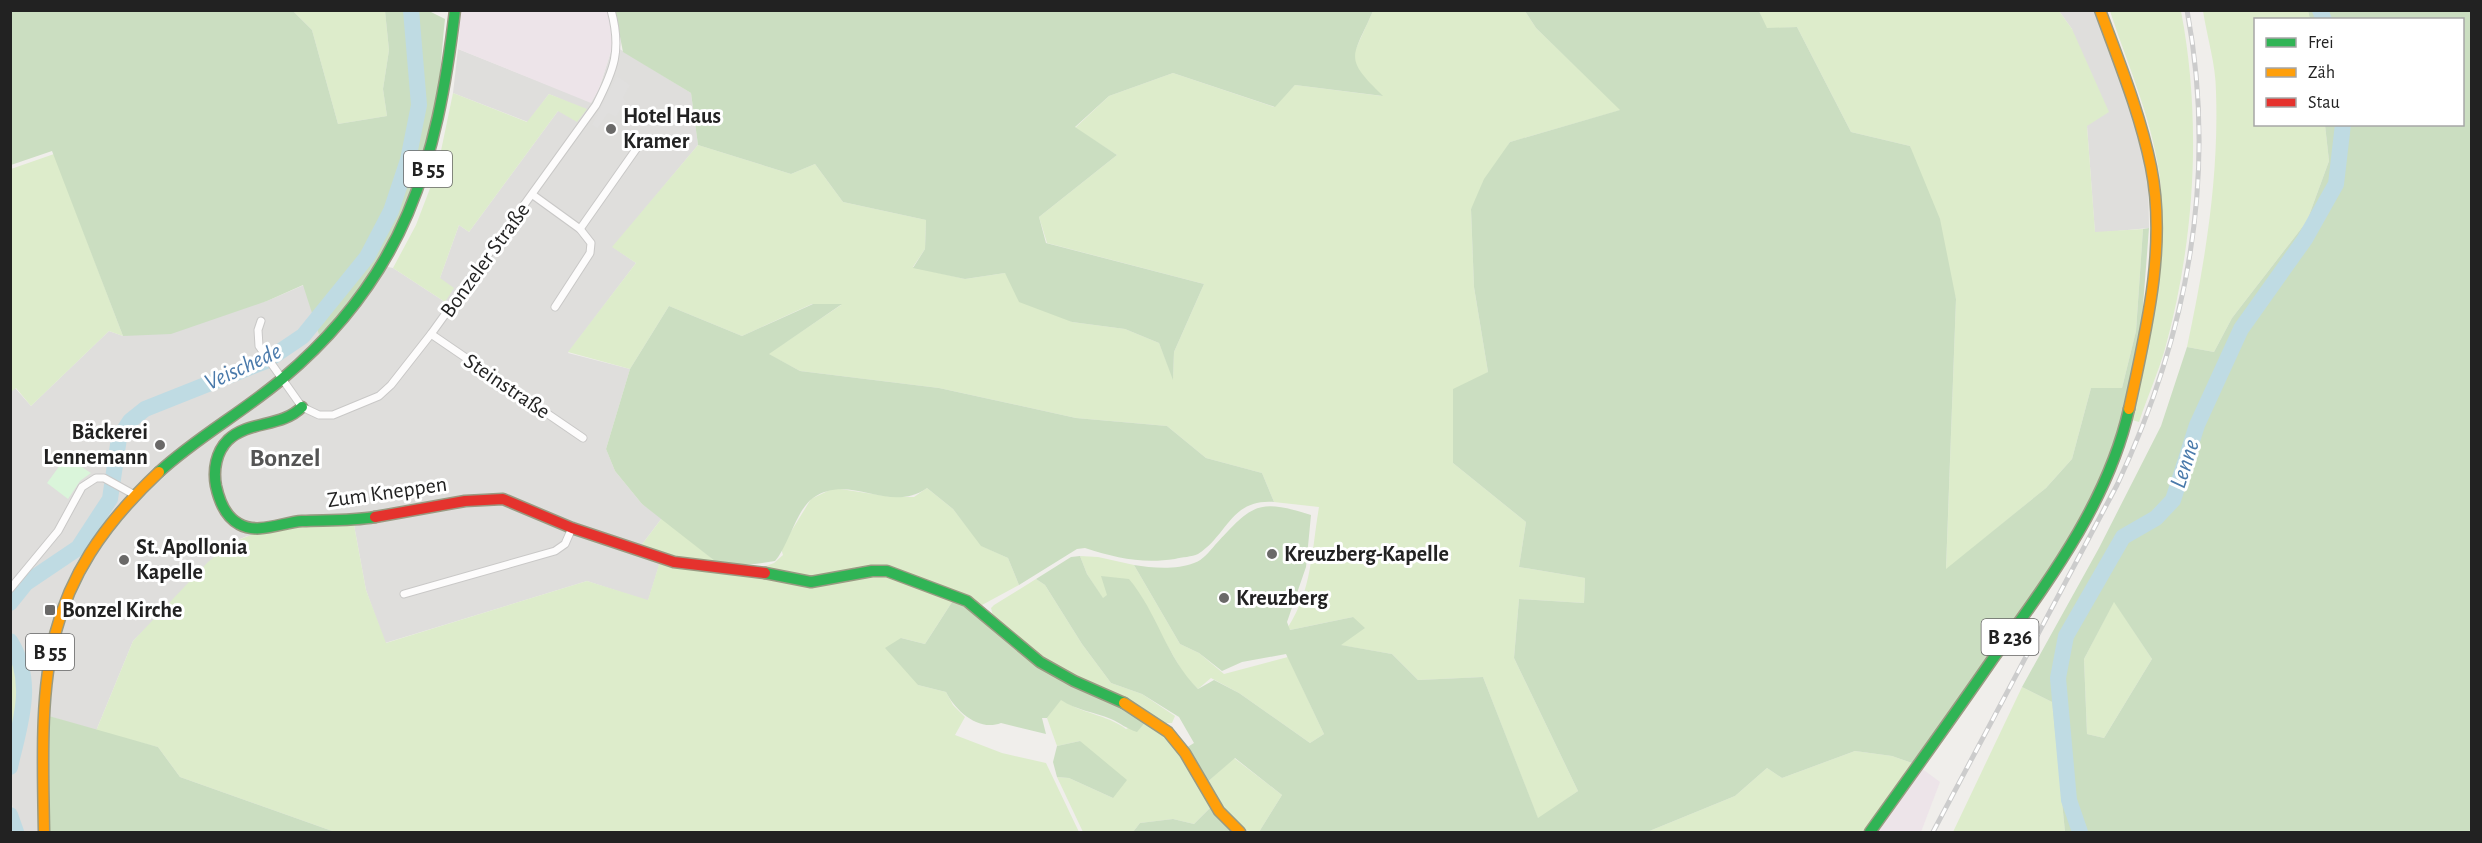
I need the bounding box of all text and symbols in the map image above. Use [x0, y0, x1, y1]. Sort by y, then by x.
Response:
legend [2254, 18, 2464, 126]
text: Frei [2308, 34, 2334, 52]
text: Zäh [2308, 64, 2335, 82]
text: Stau [2308, 94, 2340, 112]
place label: Hotel Haus Kramer [623, 105, 721, 152]
marker: Hotel Haus Kramer [604, 122, 618, 136]
road number: B 55 [404, 151, 452, 187]
street label: Bonzeler Straße [436, 199, 534, 321]
water label: Veischede [201, 339, 285, 395]
street label: Steinstraße [460, 349, 554, 423]
place label: Bäckerei Lennemann [43, 421, 148, 468]
water label: Lenne [2166, 437, 2204, 491]
marker: Bäckerei Lennemann [153, 438, 167, 452]
district label: Bonzel [249, 445, 321, 471]
street label: Zum Kneppen [326, 473, 448, 511]
place label: St. Apollonia Kapelle [136, 536, 248, 583]
place label: Kreuzberg-Kapelle [1284, 543, 1449, 565]
marker: Kreuzberg-Kapelle [1265, 547, 1279, 561]
marker: St. Apollonia Kapelle [117, 553, 131, 567]
place label: Kreuzberg [1236, 587, 1329, 609]
marker: Kreuzberg [1217, 591, 1231, 605]
place label: Bonzel Kirche [62, 599, 182, 621]
marker: Bonzel Kirche [43, 603, 57, 617]
road number: B 236 [1982, 619, 2038, 655]
road number: B 55 [26, 634, 74, 670]

